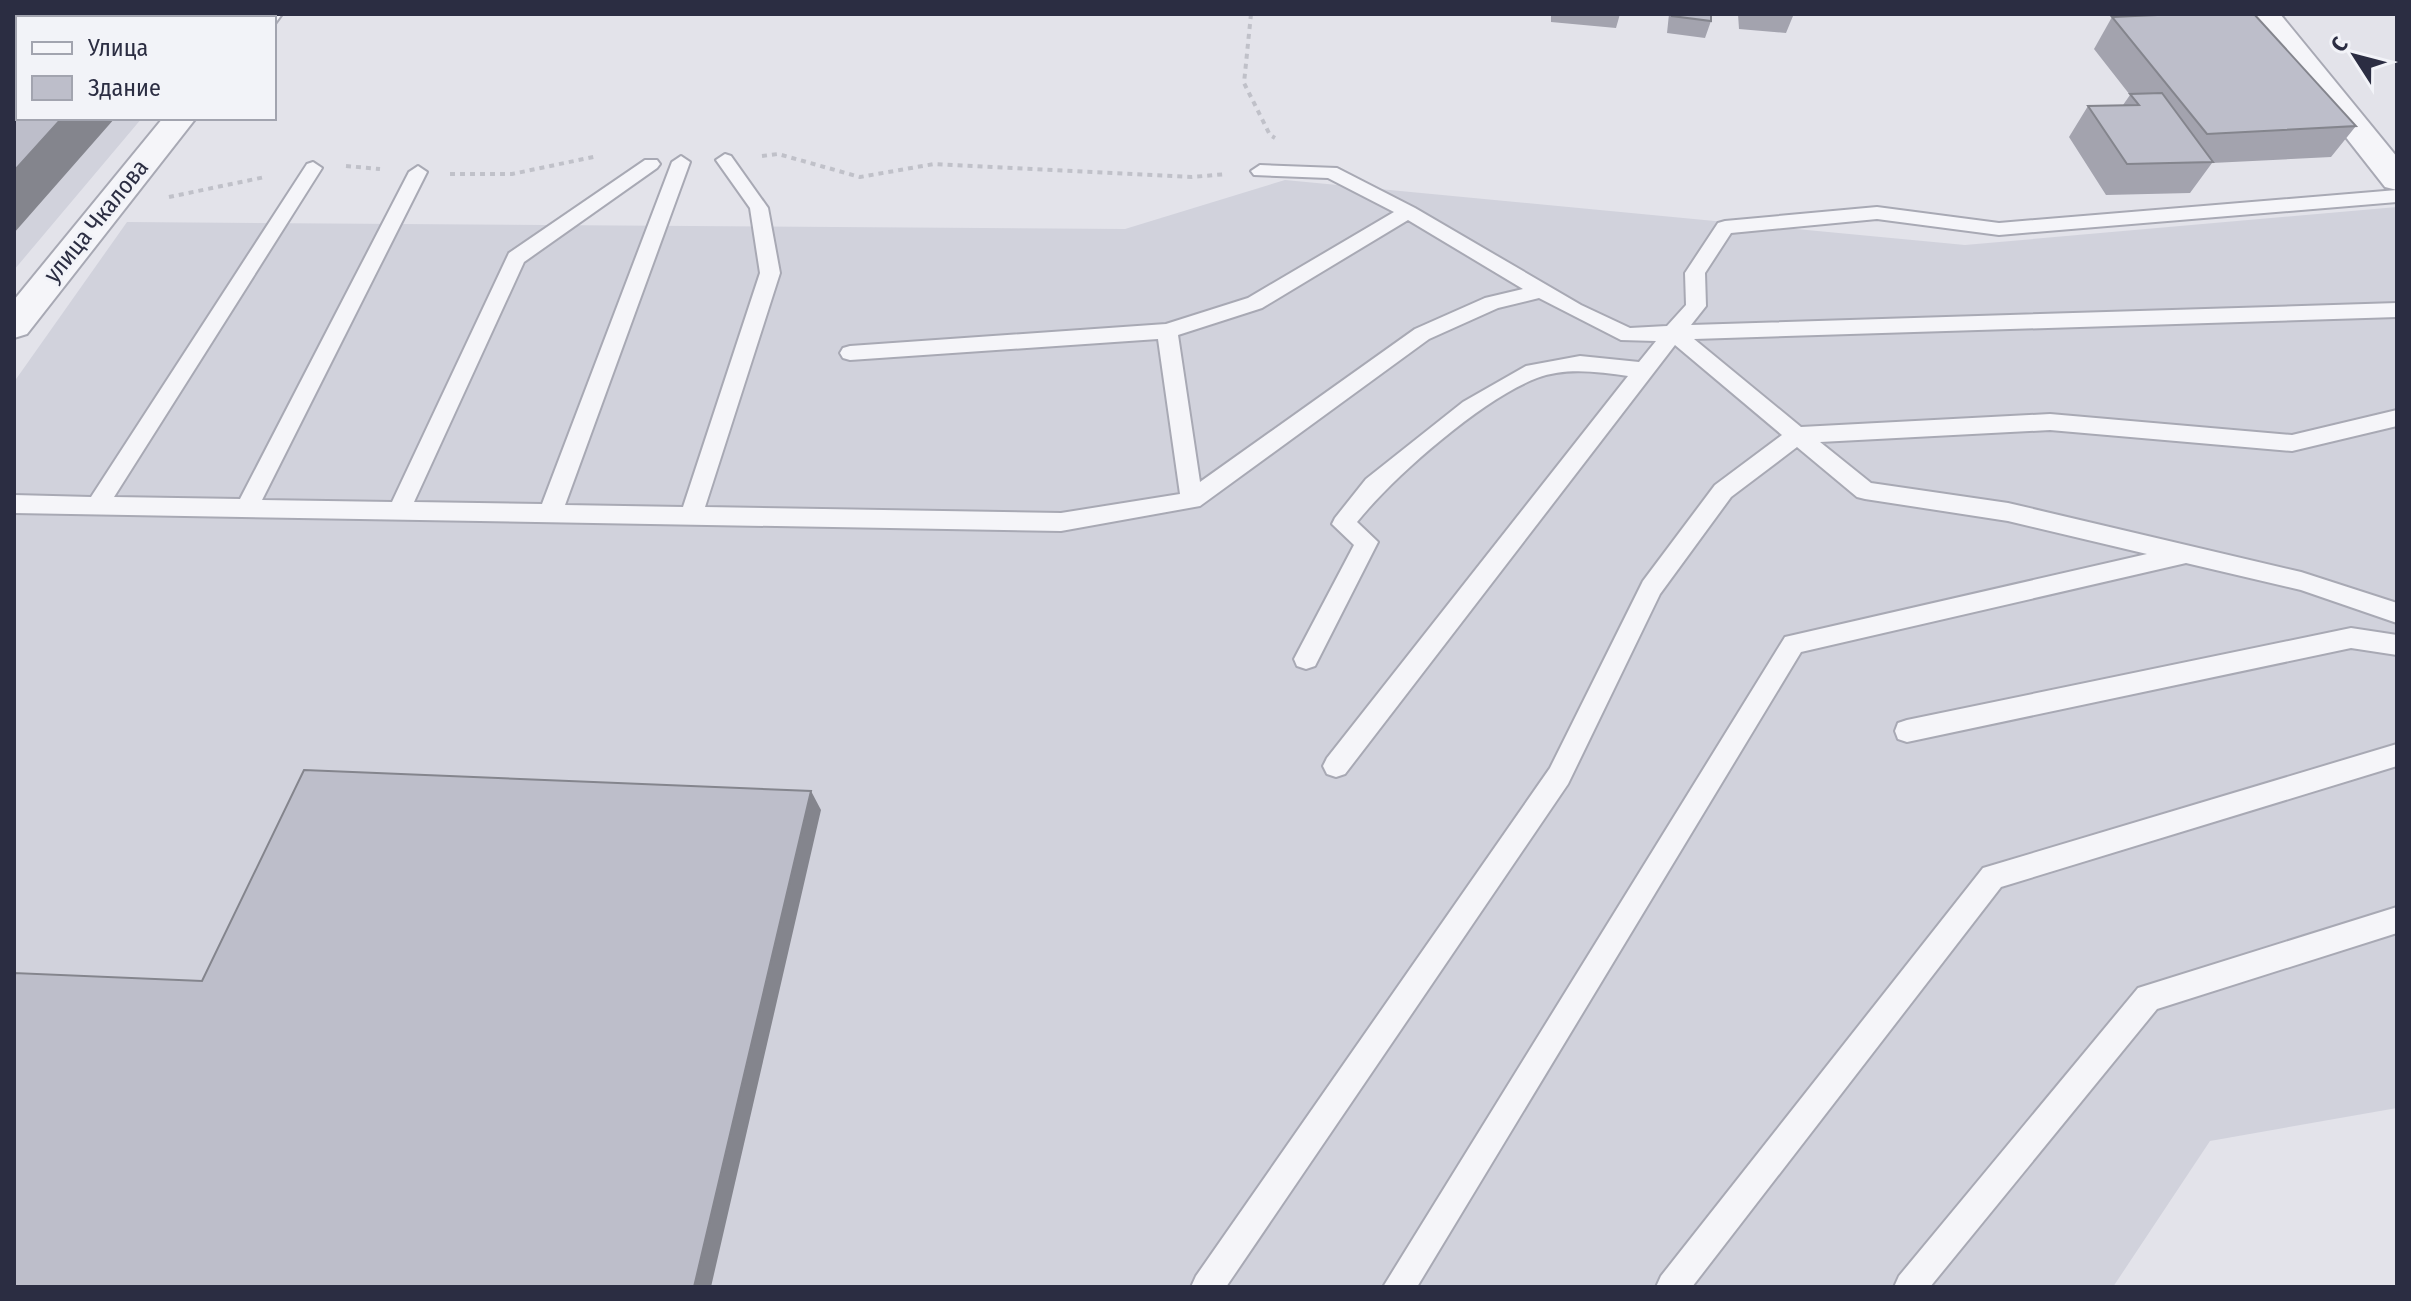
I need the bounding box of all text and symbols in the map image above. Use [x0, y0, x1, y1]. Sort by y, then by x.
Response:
legend [16, 16, 276, 120]
north arrow [2315, 16, 2395, 96]
text: С [2325, 32, 2354, 57]
text: Улица [87, 34, 148, 62]
text: Здание [88, 74, 161, 102]
street label: улица Чкалова [38, 154, 154, 288]

